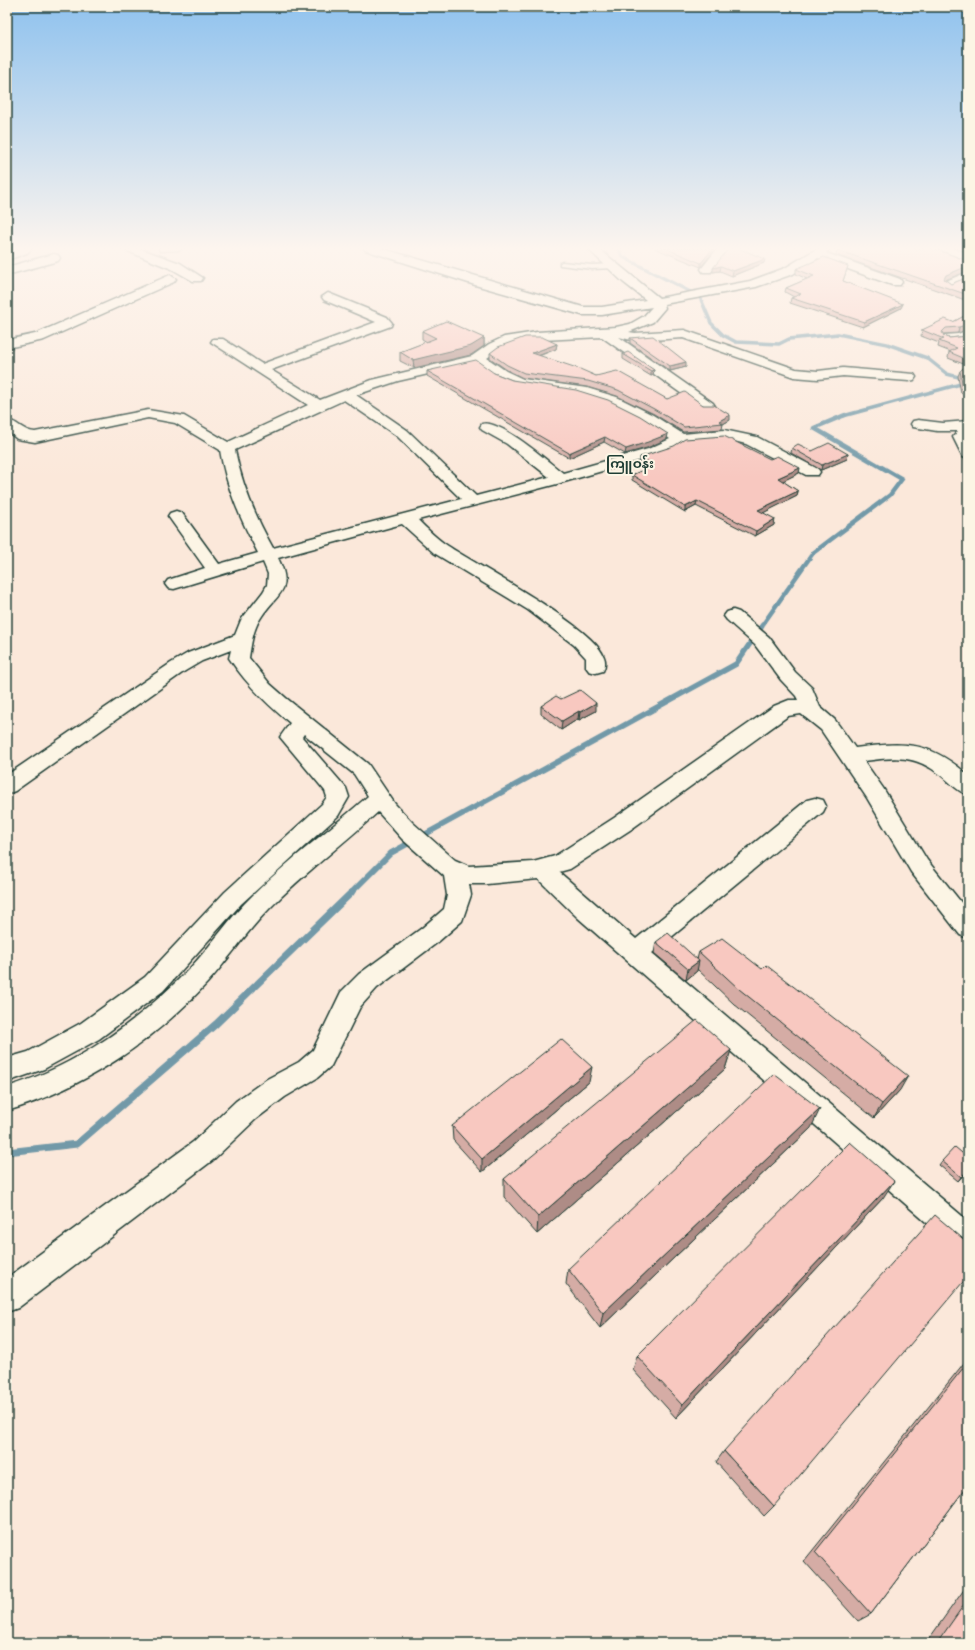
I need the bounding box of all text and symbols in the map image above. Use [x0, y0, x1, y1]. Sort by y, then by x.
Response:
district label: ကြူဝန်း [606, 454, 654, 474]

